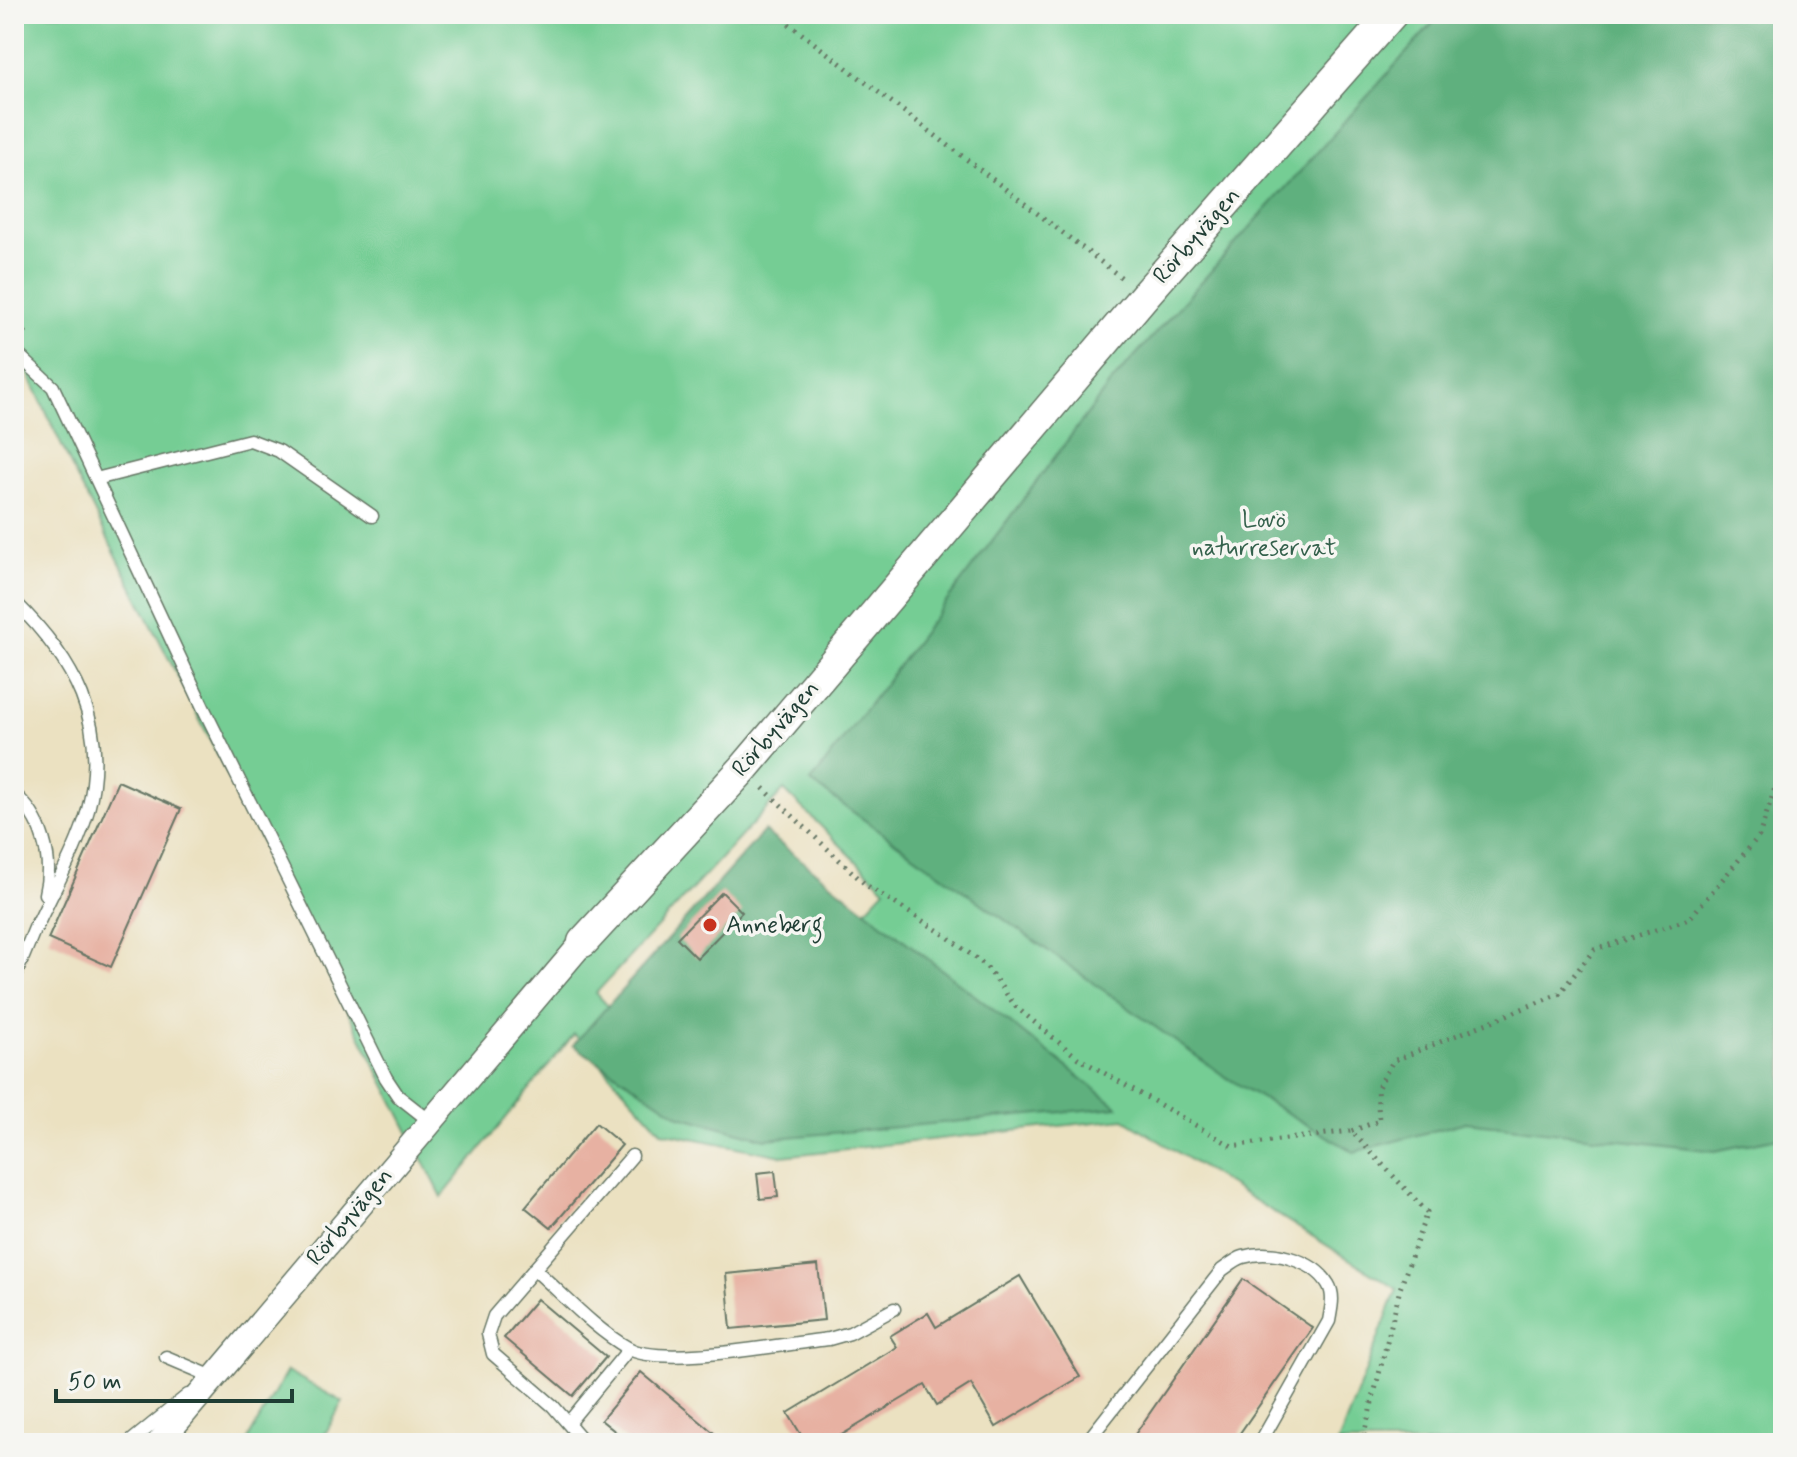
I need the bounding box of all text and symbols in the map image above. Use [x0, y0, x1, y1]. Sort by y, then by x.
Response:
street label: Rörbyvägen [1146, 181, 1248, 291]
park label: Lovö naturreservat [1192, 505, 1336, 564]
street label: Rörbyvägen [725, 674, 827, 784]
place label: Anneberg [726, 910, 823, 944]
marker: Anneberg [701, 916, 719, 934]
street label: Rörbyvägen [300, 1162, 400, 1272]
scale bar [56, 1353, 292, 1403]
text: 50 m [68, 1367, 122, 1398]

